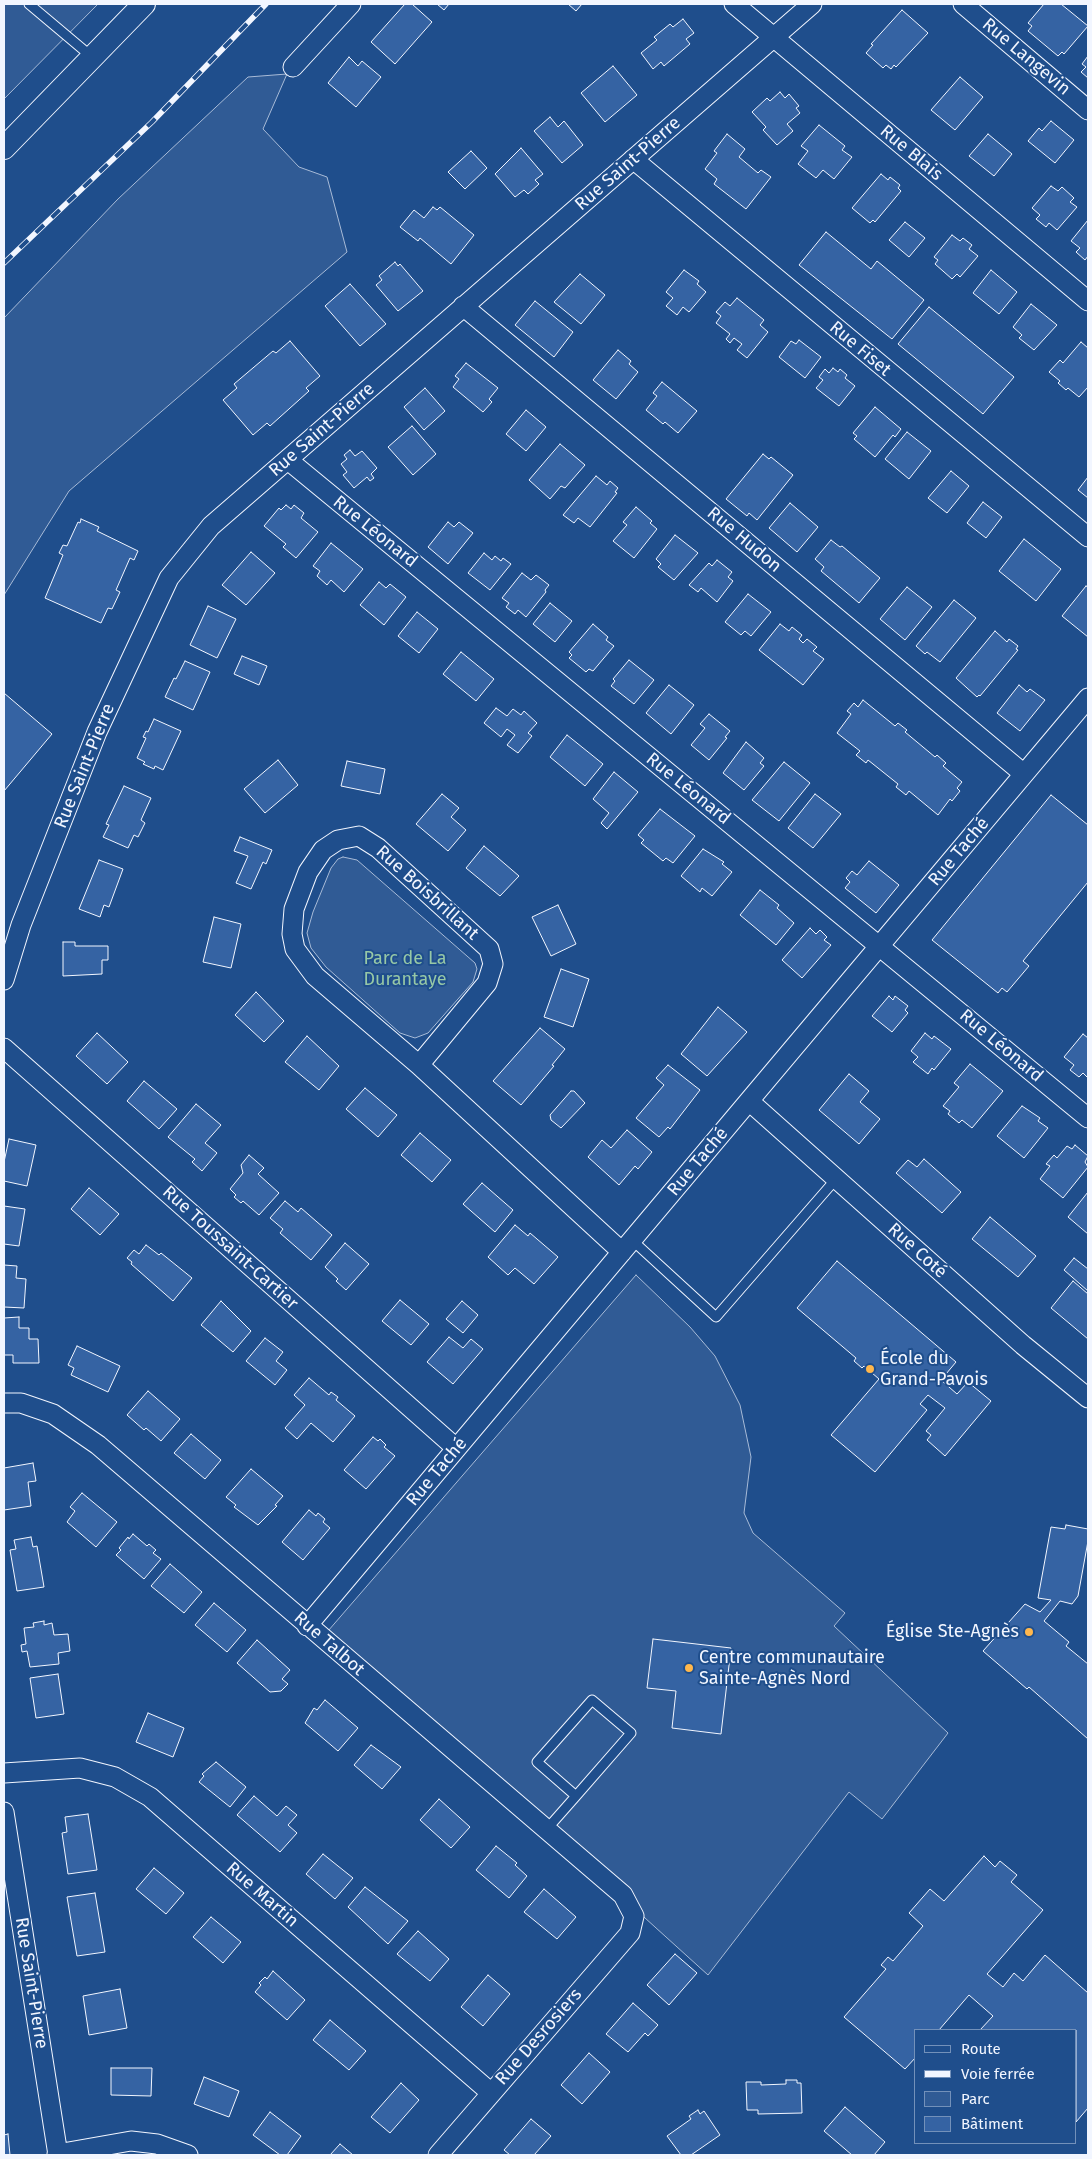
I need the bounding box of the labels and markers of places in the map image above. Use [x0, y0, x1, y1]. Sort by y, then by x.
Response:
place label: École du Grand-Pavois [880, 1348, 988, 1390]
marker: École du Grand-Pavois [864, 1363, 876, 1375]
place label: Église Ste-Agnès [886, 1621, 1019, 1643]
marker: Église Ste-Agnès [1023, 1626, 1035, 1638]
place label: Centre communautaire Sainte-Agnès Nord [699, 1647, 885, 1690]
marker: Centre communautaire Sainte-Agnès Nord [683, 1662, 695, 1674]

